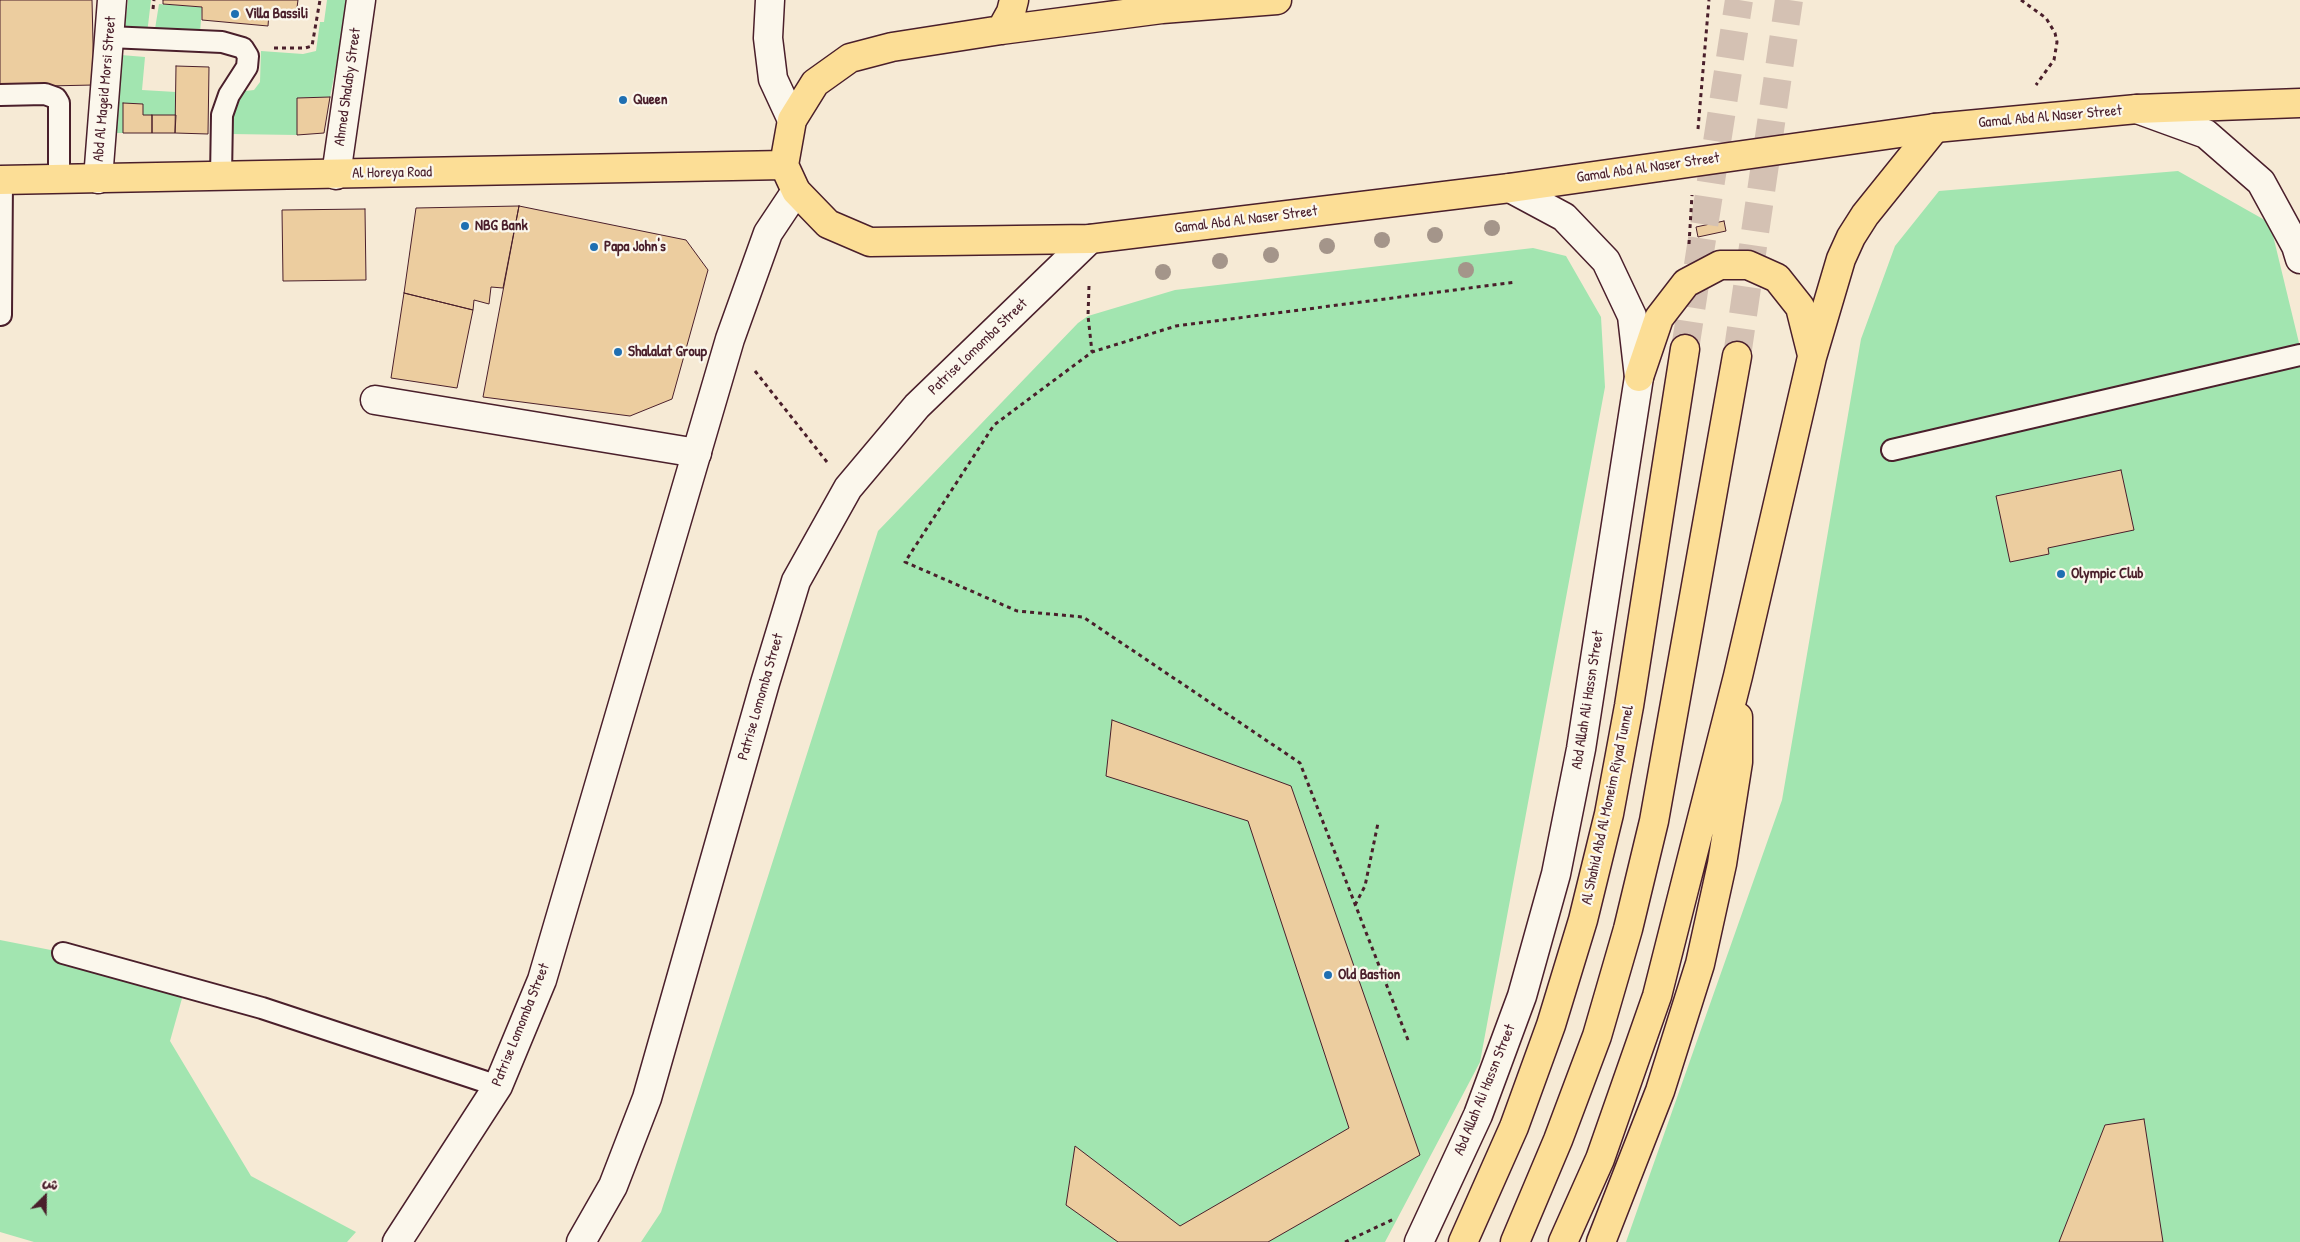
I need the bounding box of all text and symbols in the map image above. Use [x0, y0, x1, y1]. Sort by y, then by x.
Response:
place label: Villa Bassili [245, 5, 308, 23]
marker: Villa Bassili [229, 8, 241, 20]
street label: Abd Al Mageid Morsi Street [90, 16, 120, 162]
street label: Ahmed Shalaby Street [331, 27, 365, 147]
place label: Queen [633, 91, 668, 109]
marker: Queen [617, 94, 629, 106]
street label: Gamal Abd Al Naser Street [1978, 102, 2122, 132]
street label: Gamal Abd Al Naser Street [1575, 149, 1721, 187]
street label: Al Horeya Road [352, 163, 432, 183]
street label: Gamal Abd Al Naser Street [1173, 202, 1319, 238]
place label: NBG Bank [475, 217, 528, 235]
marker: NBG Bank [459, 220, 471, 232]
place label: Papa John's [604, 238, 666, 256]
marker: Papa John's [588, 241, 600, 253]
street label: Patrise Lomomba Street [925, 295, 1031, 399]
place label: Shalalat Group [628, 343, 707, 361]
marker: Shalalat Group [612, 346, 624, 358]
place label: Olympic Club [2071, 565, 2143, 583]
marker: Olympic Club [2055, 568, 2067, 580]
street label: Abd Allah Ali Hassn Street [1568, 629, 1608, 771]
street label: Patrise Lomomba Street [734, 632, 788, 762]
street label: Al Shahid Abd Al Moneim Riyad Tunnel [1578, 704, 1638, 906]
street label: Patrise Lomomba Street [488, 961, 554, 1089]
place label: Old Bastion [1338, 966, 1400, 984]
marker: Old Bastion [1322, 969, 1334, 981]
street label: Abd Allah Ali Hassn Street [1450, 1022, 1520, 1158]
text: ش [40, 1171, 62, 1194]
north arrow [20, 1172, 70, 1222]

